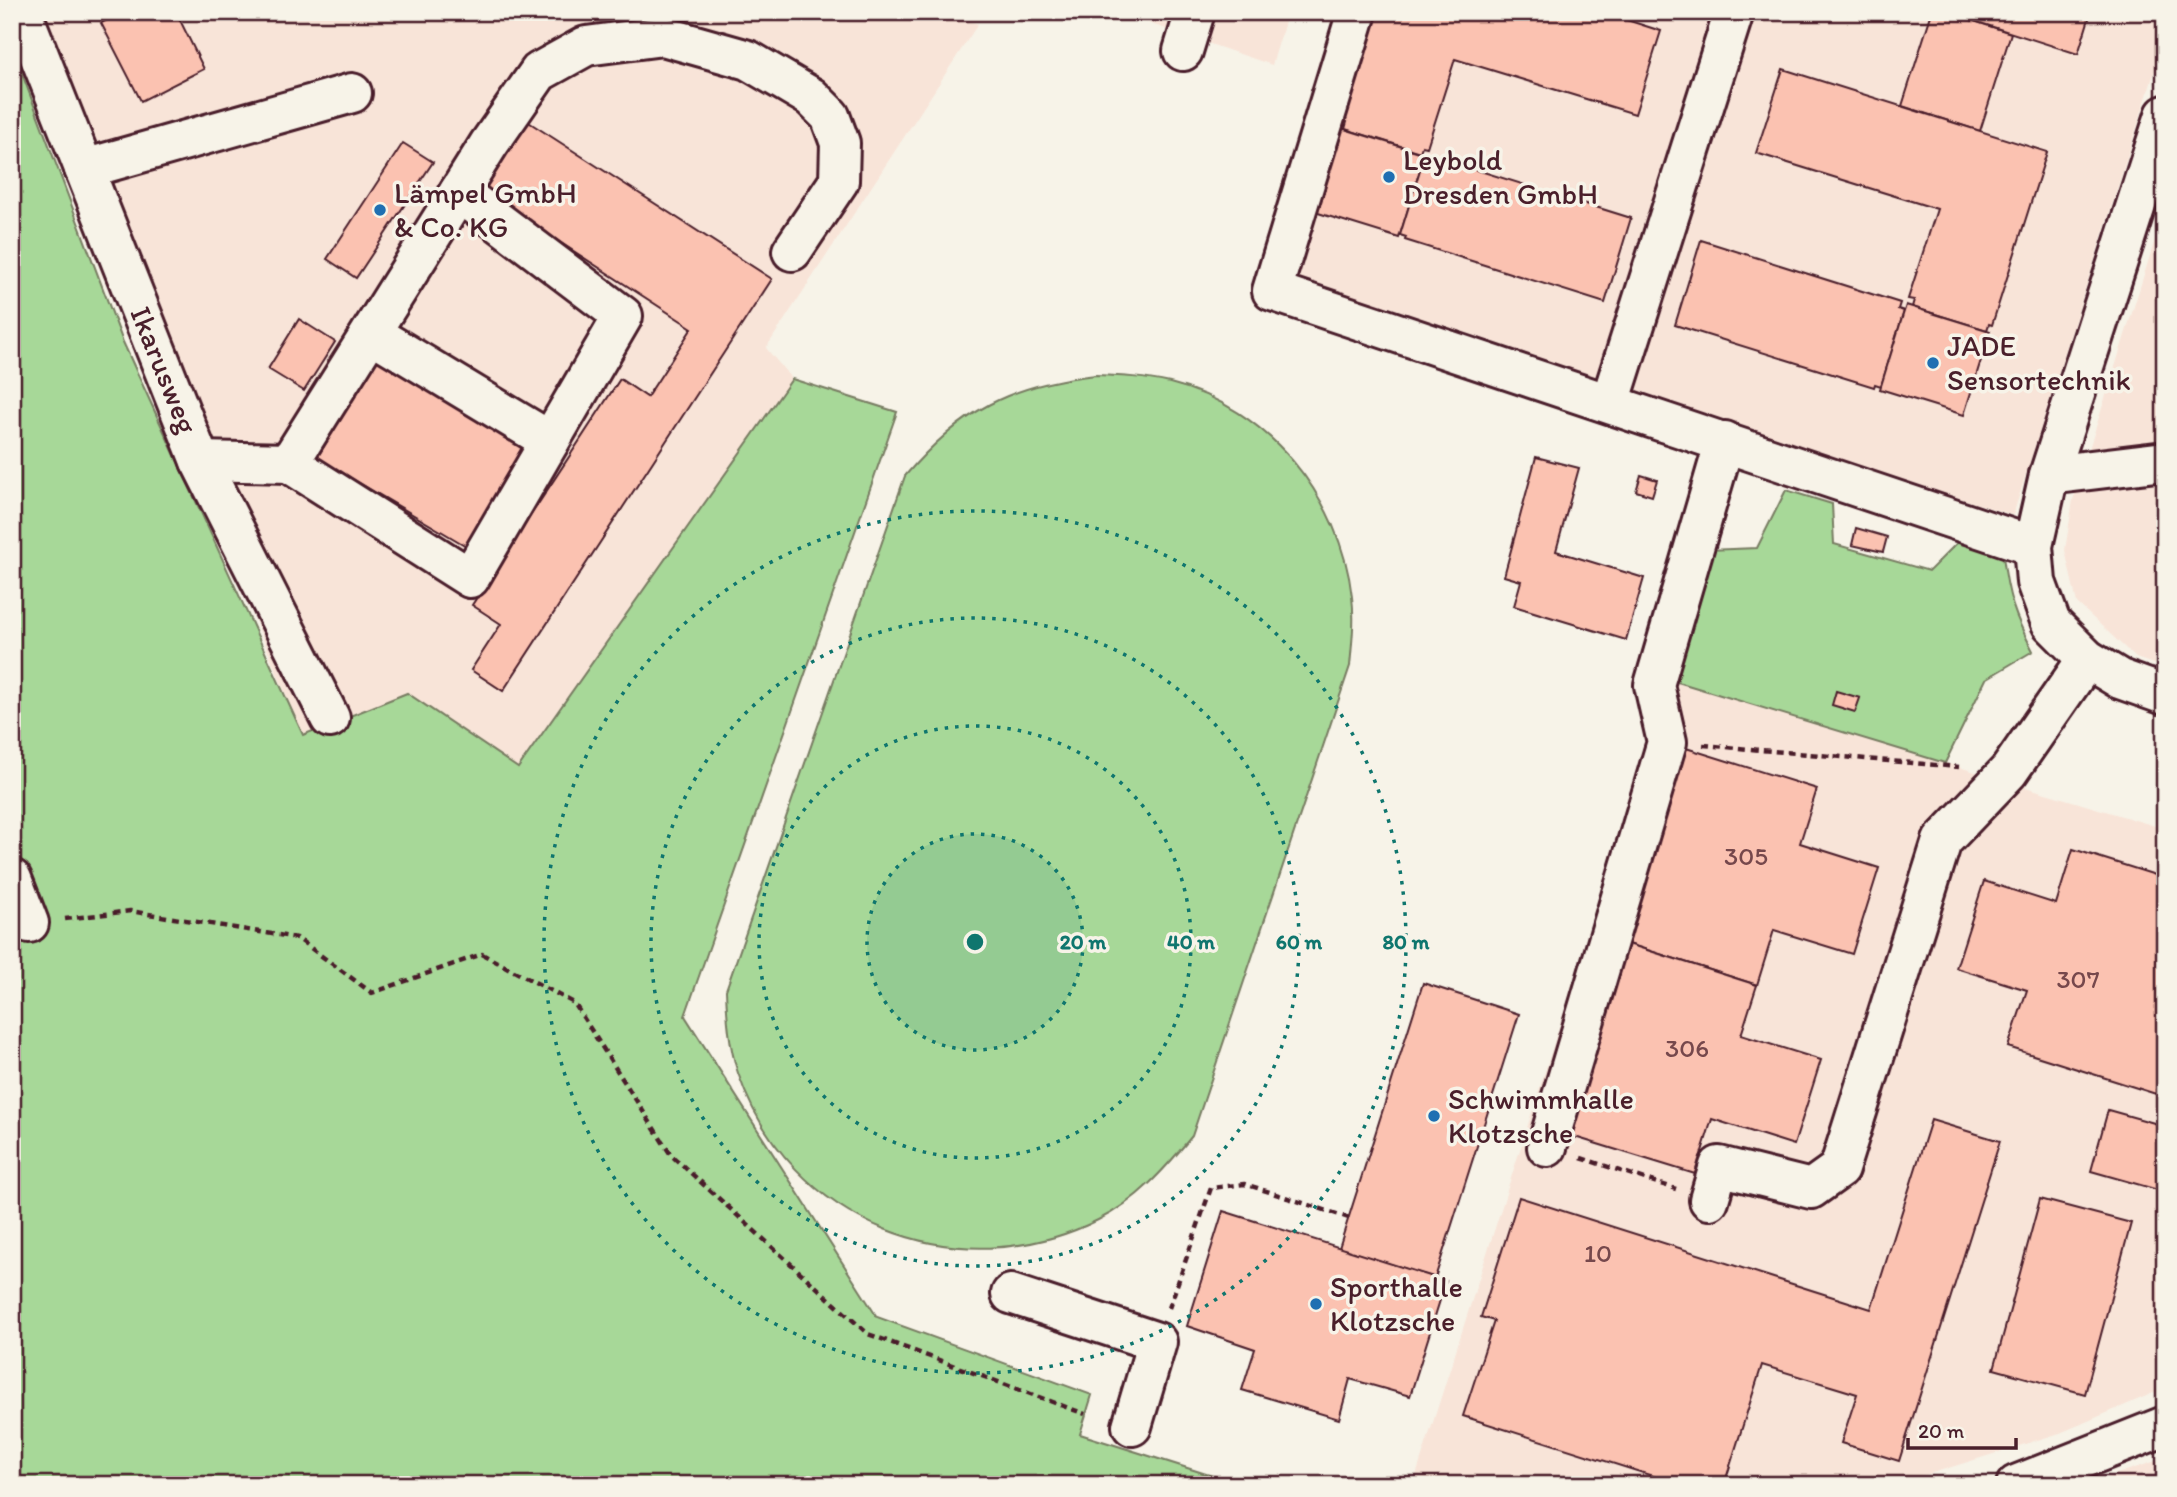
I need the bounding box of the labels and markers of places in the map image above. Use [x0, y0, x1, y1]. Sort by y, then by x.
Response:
place label: Leybold Dresden GmbH [1403, 141, 1598, 212]
marker: Leybold Dresden GmbH [1381, 169, 1397, 185]
place label: Lämpel GmbH & Co. KG [394, 174, 577, 245]
marker: Lämpel GmbH & Co. KG [372, 202, 388, 218]
place label: JADE Sensortechnik [1947, 327, 2131, 398]
marker: JADE Sensortechnik [1925, 355, 1941, 371]
centre of rings [963, 930, 987, 954]
place label: Schwimmhalle Klotzsche [1448, 1080, 1634, 1151]
marker: Schwimmhalle Klotzsche [1426, 1108, 1442, 1124]
place label: Sporthalle Klotzsche [1330, 1268, 1463, 1339]
marker: Sporthalle Klotzsche [1308, 1296, 1324, 1312]

